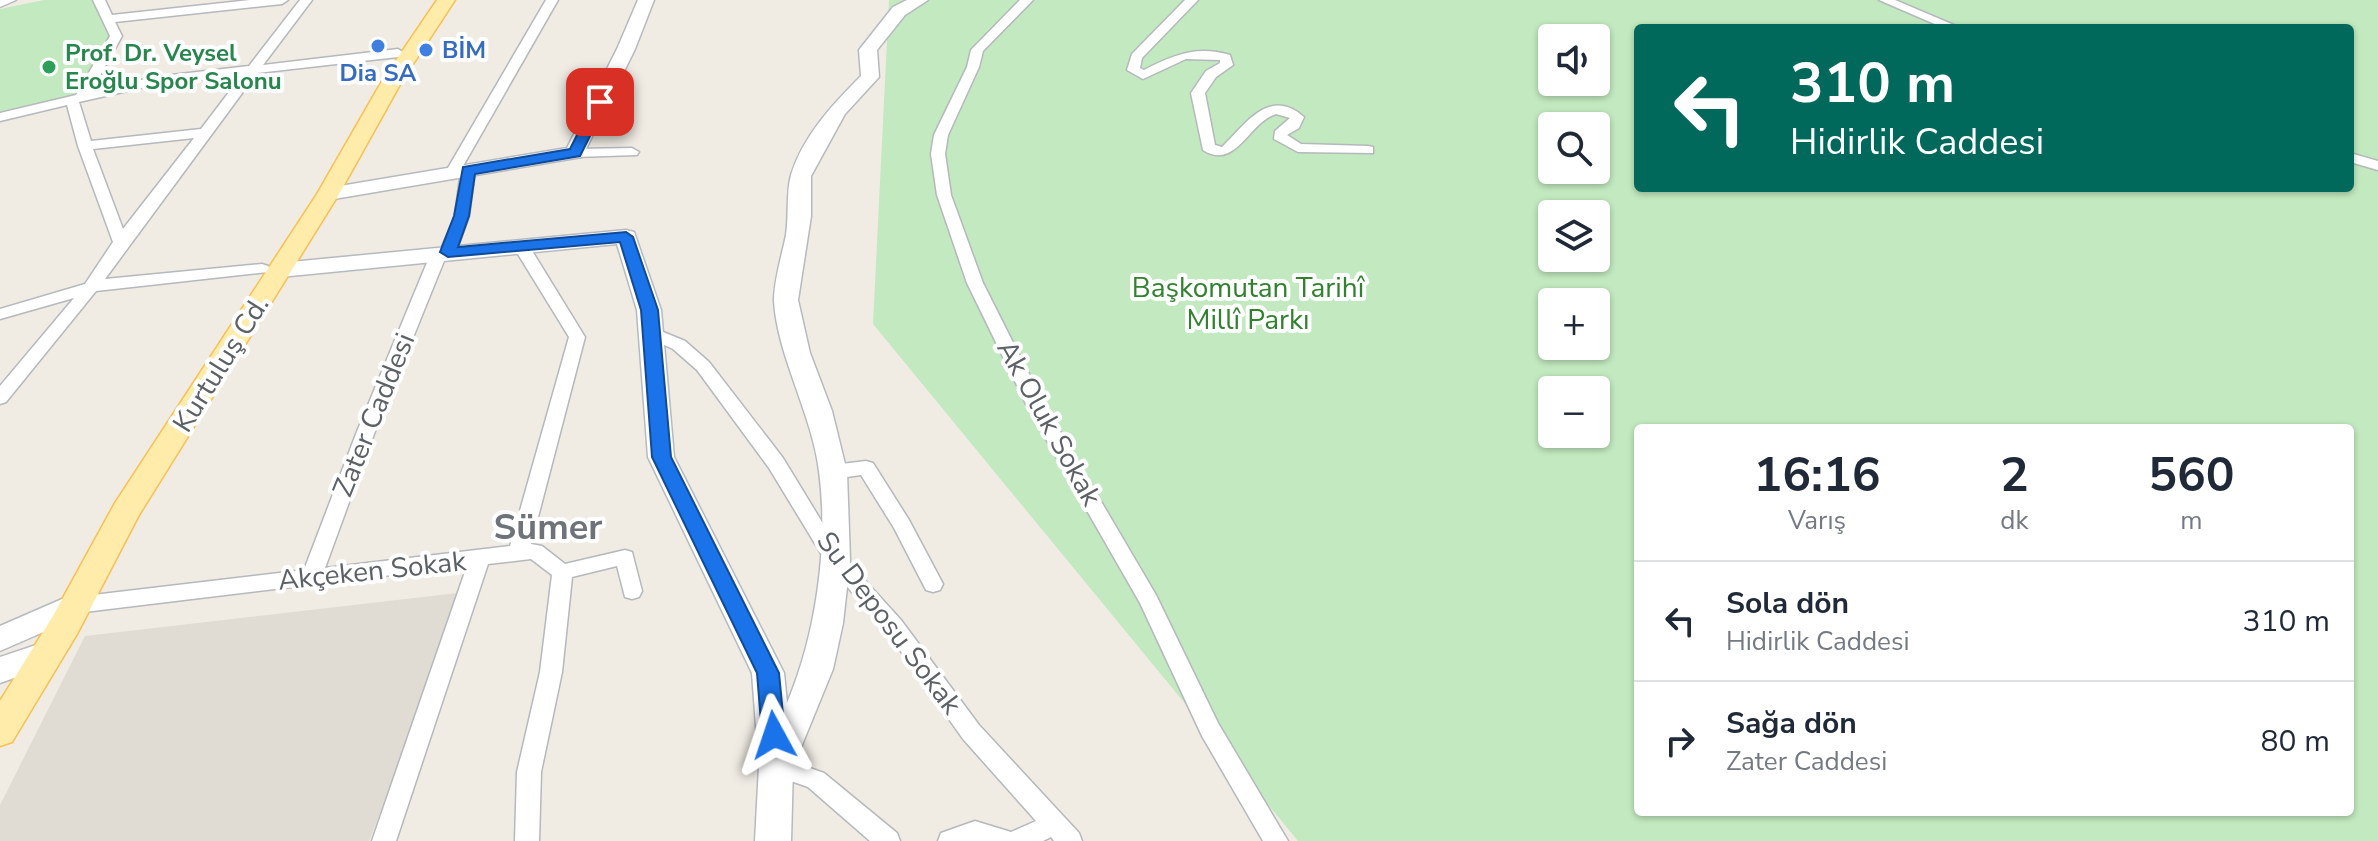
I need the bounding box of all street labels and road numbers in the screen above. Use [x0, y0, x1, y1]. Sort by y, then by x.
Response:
street label: Kurtuluş Cd. [164, 288, 278, 440]
street label: Zater Caddesi [324, 327, 424, 503]
street label: Ak Oluk Sokak [988, 333, 1111, 513]
street label: Su Deposu Sokak [808, 524, 971, 723]
street label: Akçeken Sokak [276, 542, 469, 600]

